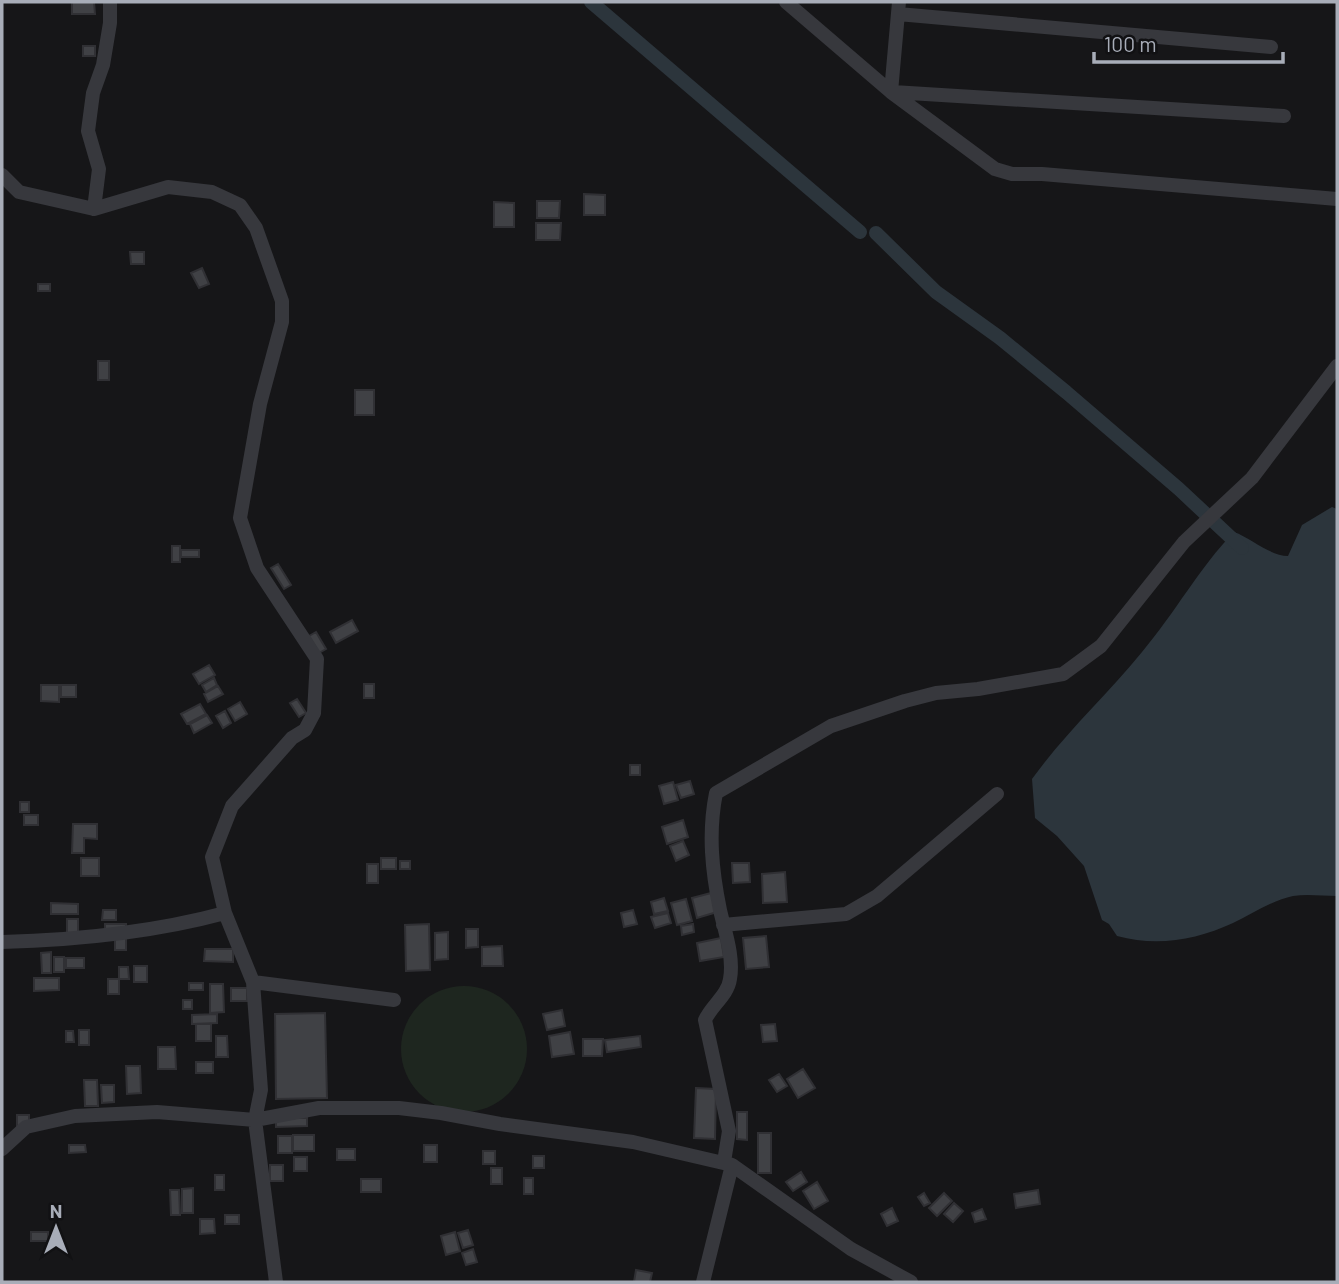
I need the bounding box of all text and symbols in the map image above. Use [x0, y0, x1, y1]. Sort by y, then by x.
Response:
scale bar [1094, 21, 1283, 65]
text: 100 m [1104, 31, 1157, 56]
north arrow [21, 1193, 91, 1263]
text: N [50, 1199, 62, 1222]

